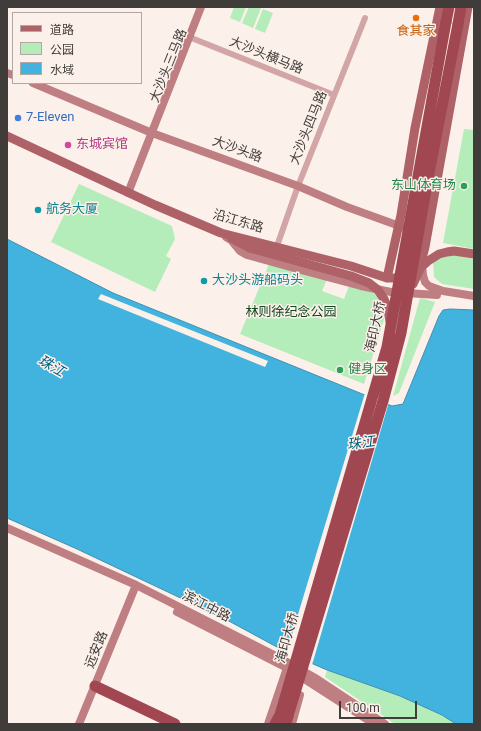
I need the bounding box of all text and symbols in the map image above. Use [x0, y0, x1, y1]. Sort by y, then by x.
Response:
legend [12, 12, 142, 84]
marker: 食其家 [411, 13, 421, 23]
text: 道路 [50, 23, 74, 37]
place label: 食其家 [397, 24, 435, 40]
street label: 大沙头三马路 [147, 27, 191, 105]
street label: 大沙头横马路 [227, 34, 305, 78]
text: 公园 [50, 43, 74, 57]
text: 水域 [50, 63, 74, 77]
street label: 大沙头四马路 [287, 89, 331, 167]
place label: 7-Eleven [26, 110, 75, 126]
marker: 7-Eleven [13, 113, 23, 123]
street label: 大沙头路 [210, 134, 264, 166]
place label: 东城宾馆 [76, 137, 128, 153]
marker: 东城宾馆 [63, 140, 73, 150]
place label: 东山体育场 [391, 178, 456, 194]
marker: 东山体育场 [459, 181, 469, 191]
place label: 航务大厦 [46, 202, 98, 218]
marker: 航务大厦 [33, 205, 43, 215]
street label: 沿江东路 [211, 207, 265, 237]
place label: 大沙头游船码头 [212, 273, 303, 289]
marker: 大沙头游船码头 [199, 276, 209, 286]
street label: 海印大桥 [363, 300, 389, 354]
park label: 林则徐纪念公园 [246, 305, 336, 321]
water label: 珠江 [35, 353, 67, 381]
place label: 健身区 [348, 362, 387, 378]
marker: 健身区 [335, 365, 345, 375]
water label: 珠江 [346, 434, 376, 454]
street label: 滨江中路 [179, 588, 233, 626]
street label: 海印大桥 [273, 611, 303, 665]
street label: 远安路 [82, 629, 112, 671]
scale bar [341, 693, 419, 719]
text: 100 m [346, 701, 380, 715]

